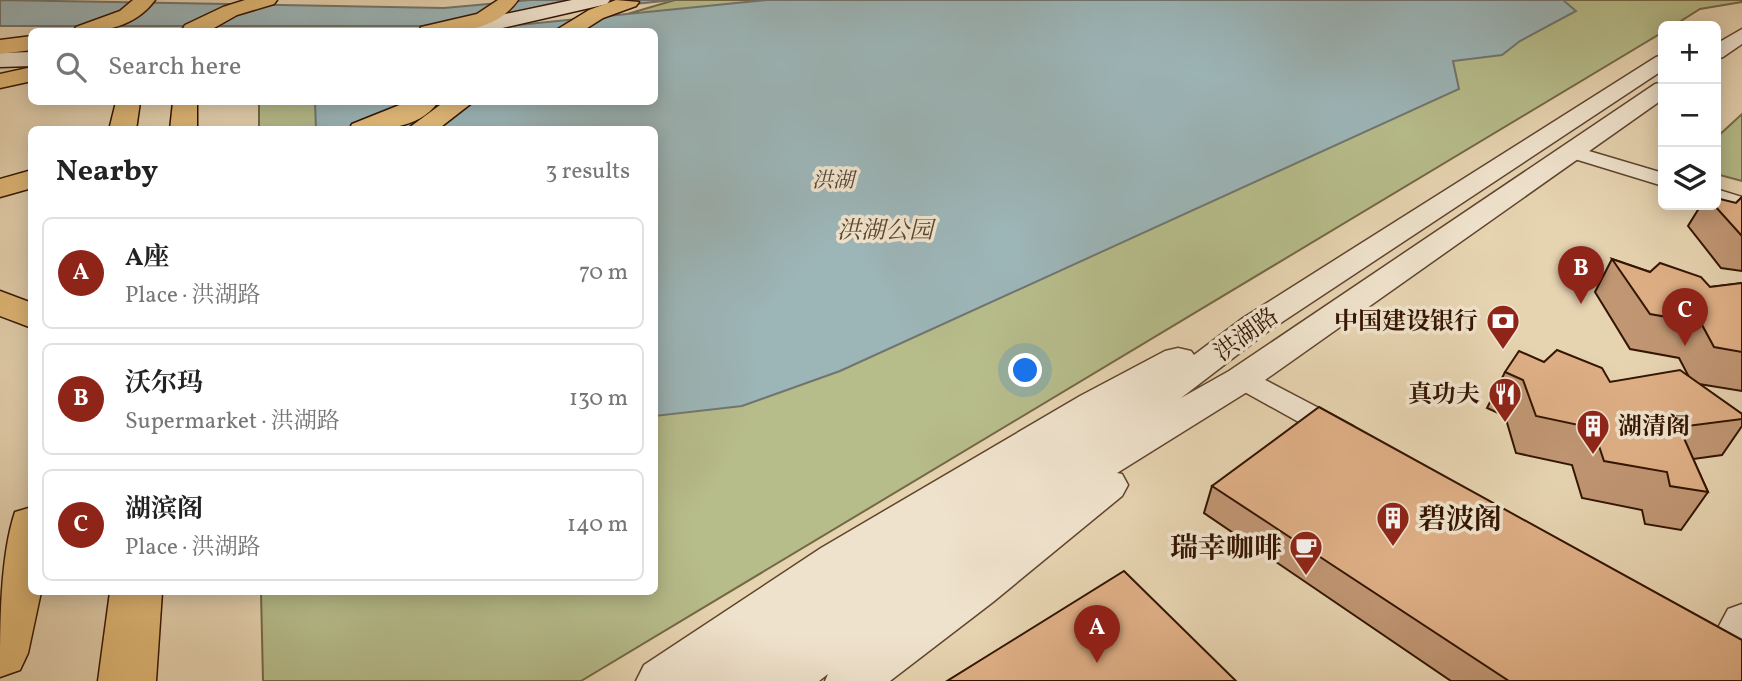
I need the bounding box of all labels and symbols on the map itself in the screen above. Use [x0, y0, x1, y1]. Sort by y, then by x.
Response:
water label: 洪湖 [812, 167, 858, 196]
park label: 洪湖公园 [837, 215, 937, 249]
pin: B [1558, 246, 1604, 304]
pin: C [1662, 288, 1708, 346]
street label: 洪湖路 [1208, 301, 1286, 371]
bank icon: 中国建设银行 [1484, 302, 1522, 351]
place label: 中国建设银行 [1334, 306, 1478, 340]
your location [1008, 353, 1042, 387]
restaurant icon: 真功夫 [1486, 375, 1524, 424]
place label: 真功夫 [1408, 379, 1480, 413]
building icon: 湖清阁 [1574, 407, 1612, 456]
place label: 湖清阁 [1618, 411, 1690, 445]
building icon: 碧波阁 [1374, 499, 1412, 548]
place label: 碧波阁 [1418, 501, 1502, 540]
cafe icon: 瑞幸咖啡 [1287, 528, 1325, 577]
place label: 瑞幸咖啡 [1170, 530, 1282, 569]
pin: A [1074, 605, 1120, 663]

